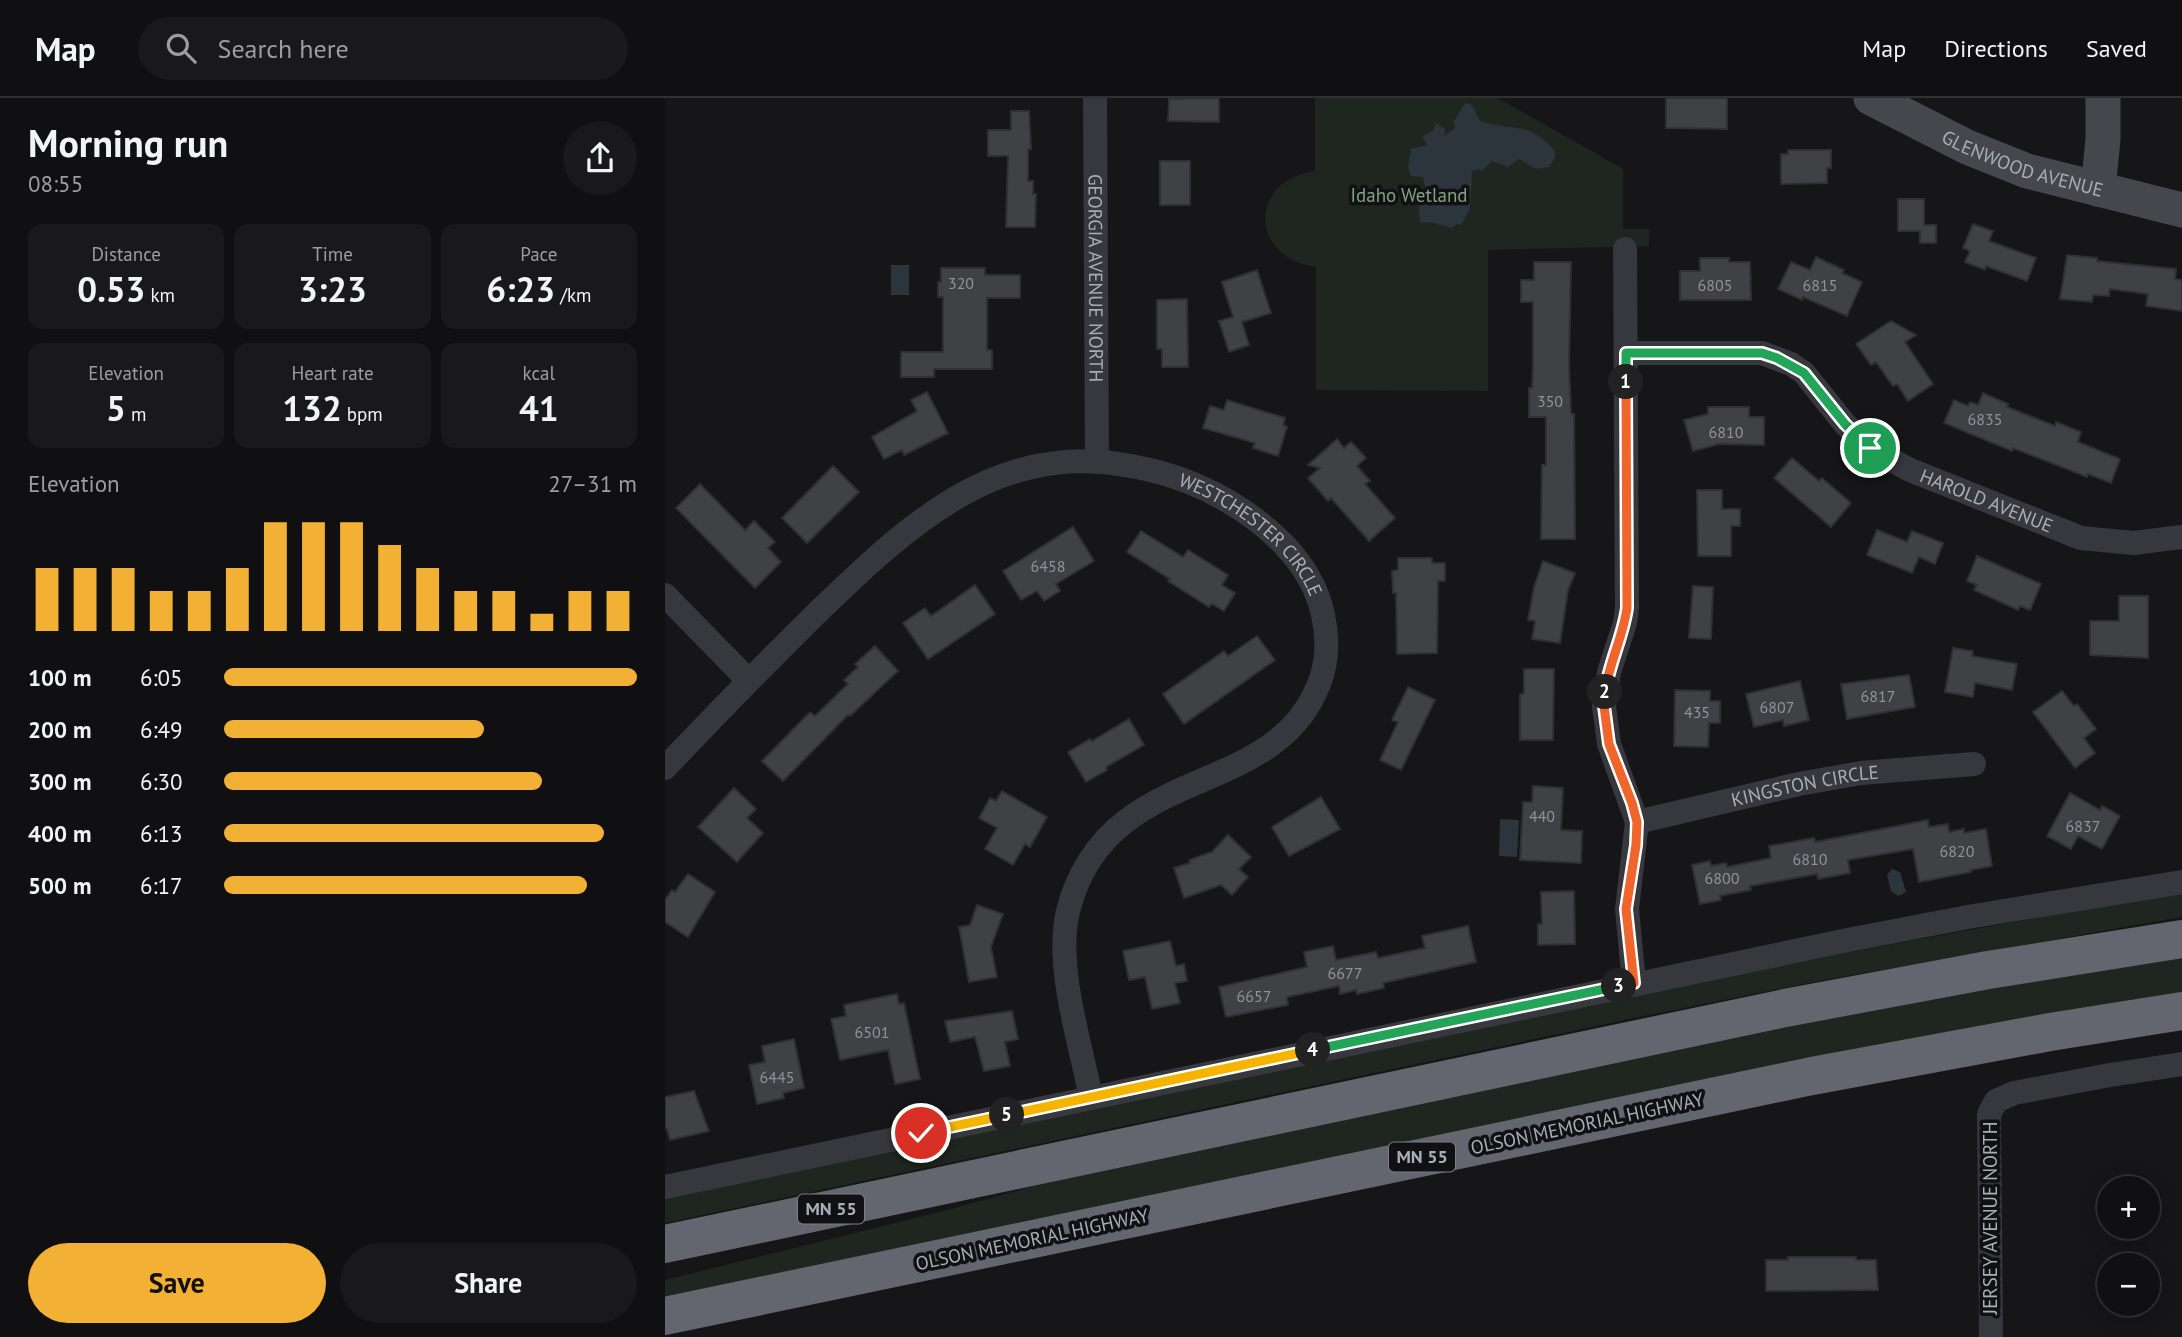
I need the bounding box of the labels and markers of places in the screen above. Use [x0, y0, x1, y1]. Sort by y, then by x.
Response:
pin: 1 [1609, 364, 1643, 400]
pin [1840, 418, 1900, 478]
pin: 2 [1587, 674, 1623, 710]
pin: 3 [1601, 968, 1637, 1004]
pin: 4 [1295, 1032, 1331, 1068]
pin: 5 [989, 1098, 1025, 1132]
pin [891, 1103, 951, 1163]

